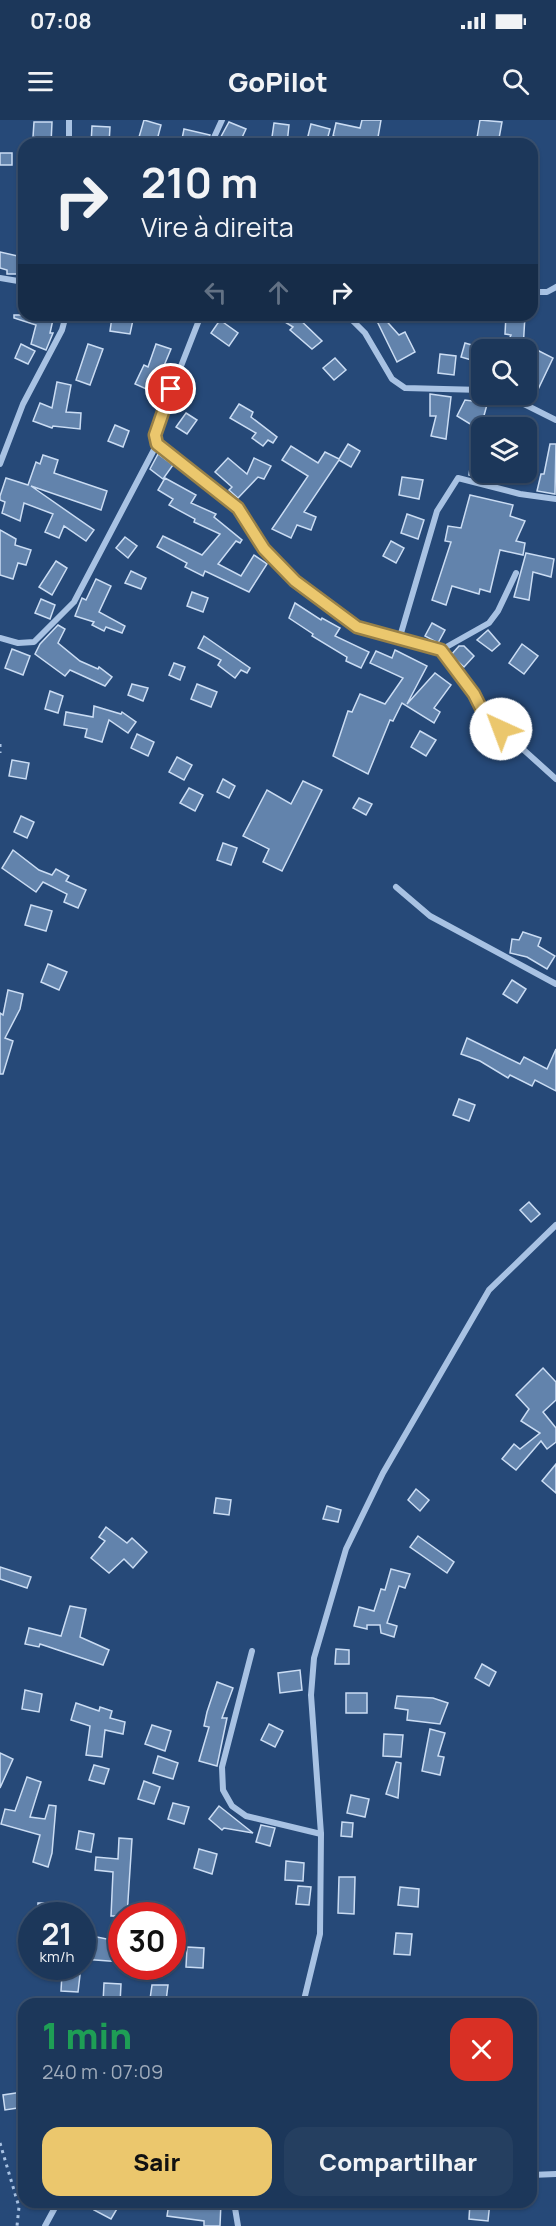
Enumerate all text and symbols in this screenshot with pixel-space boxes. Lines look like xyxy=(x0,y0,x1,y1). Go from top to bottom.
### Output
text: 07:08 xyxy=(30,6,92,36)
text: GoPilot xyxy=(228,63,328,100)
icon: menu xyxy=(24,65,57,98)
icon: search xyxy=(499,65,532,98)
text: 210 m xyxy=(141,153,258,211)
icon: right xyxy=(42,162,120,240)
text: Vire à direita xyxy=(141,208,294,245)
icon: left xyxy=(199,276,232,309)
icon: ahead xyxy=(262,276,295,309)
icon: right xyxy=(325,276,358,309)
map controls xyxy=(471,339,537,483)
button: search xyxy=(471,339,537,405)
pin xyxy=(145,363,196,414)
icon: arrive xyxy=(154,372,187,405)
button: layers xyxy=(471,417,537,483)
position arrow xyxy=(469,697,533,761)
speed limit sign: 30 xyxy=(108,1902,186,1980)
text: 21 xyxy=(41,1913,73,1954)
text: km/h xyxy=(40,1946,74,1967)
text: 1 min xyxy=(42,2011,132,2060)
button: close xyxy=(450,2018,513,2081)
text: 240 m · 07:09 xyxy=(42,2058,163,2085)
button: Sair xyxy=(42,2127,272,2196)
button: Compartilhar xyxy=(284,2127,513,2196)

